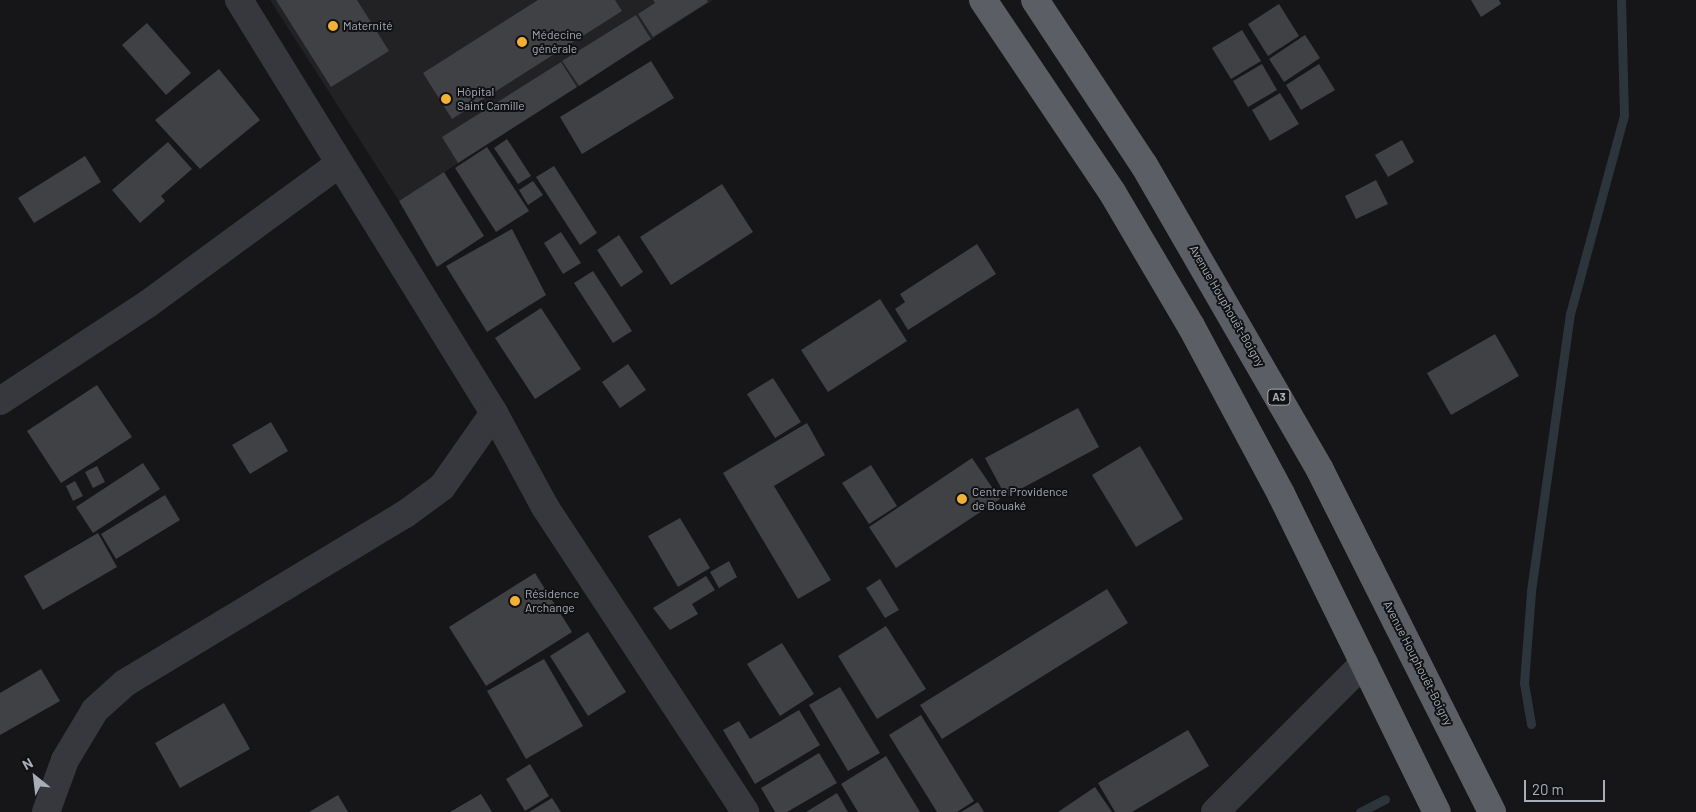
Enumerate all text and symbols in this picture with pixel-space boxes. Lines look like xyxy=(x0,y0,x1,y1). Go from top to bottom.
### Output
place label: Maternité xyxy=(343,19,393,33)
marker: Maternité xyxy=(327,20,339,32)
place label: Médecine générale xyxy=(532,28,582,56)
marker: Médecine générale xyxy=(516,36,528,48)
place label: Hôpital Saint Camille xyxy=(457,85,525,113)
marker: Hôpital Saint Camille xyxy=(439,92,453,106)
street label: Avenue Houphouët-Boigny xyxy=(1186,243,1268,369)
road number: A3 xyxy=(1266,388,1292,406)
place label: Centre Providence de Bouaké xyxy=(972,485,1068,513)
marker: Centre Providence de Bouaké xyxy=(956,493,968,505)
place label: Résidence Archange xyxy=(525,587,579,615)
marker: Résidence Archange xyxy=(509,595,521,607)
street label: Avenue Houphouët-Boigny xyxy=(1380,598,1456,728)
north arrow xyxy=(10,752,60,802)
text: N xyxy=(19,754,36,773)
scale bar xyxy=(1526,770,1607,802)
text: 20 m xyxy=(1532,780,1564,798)

